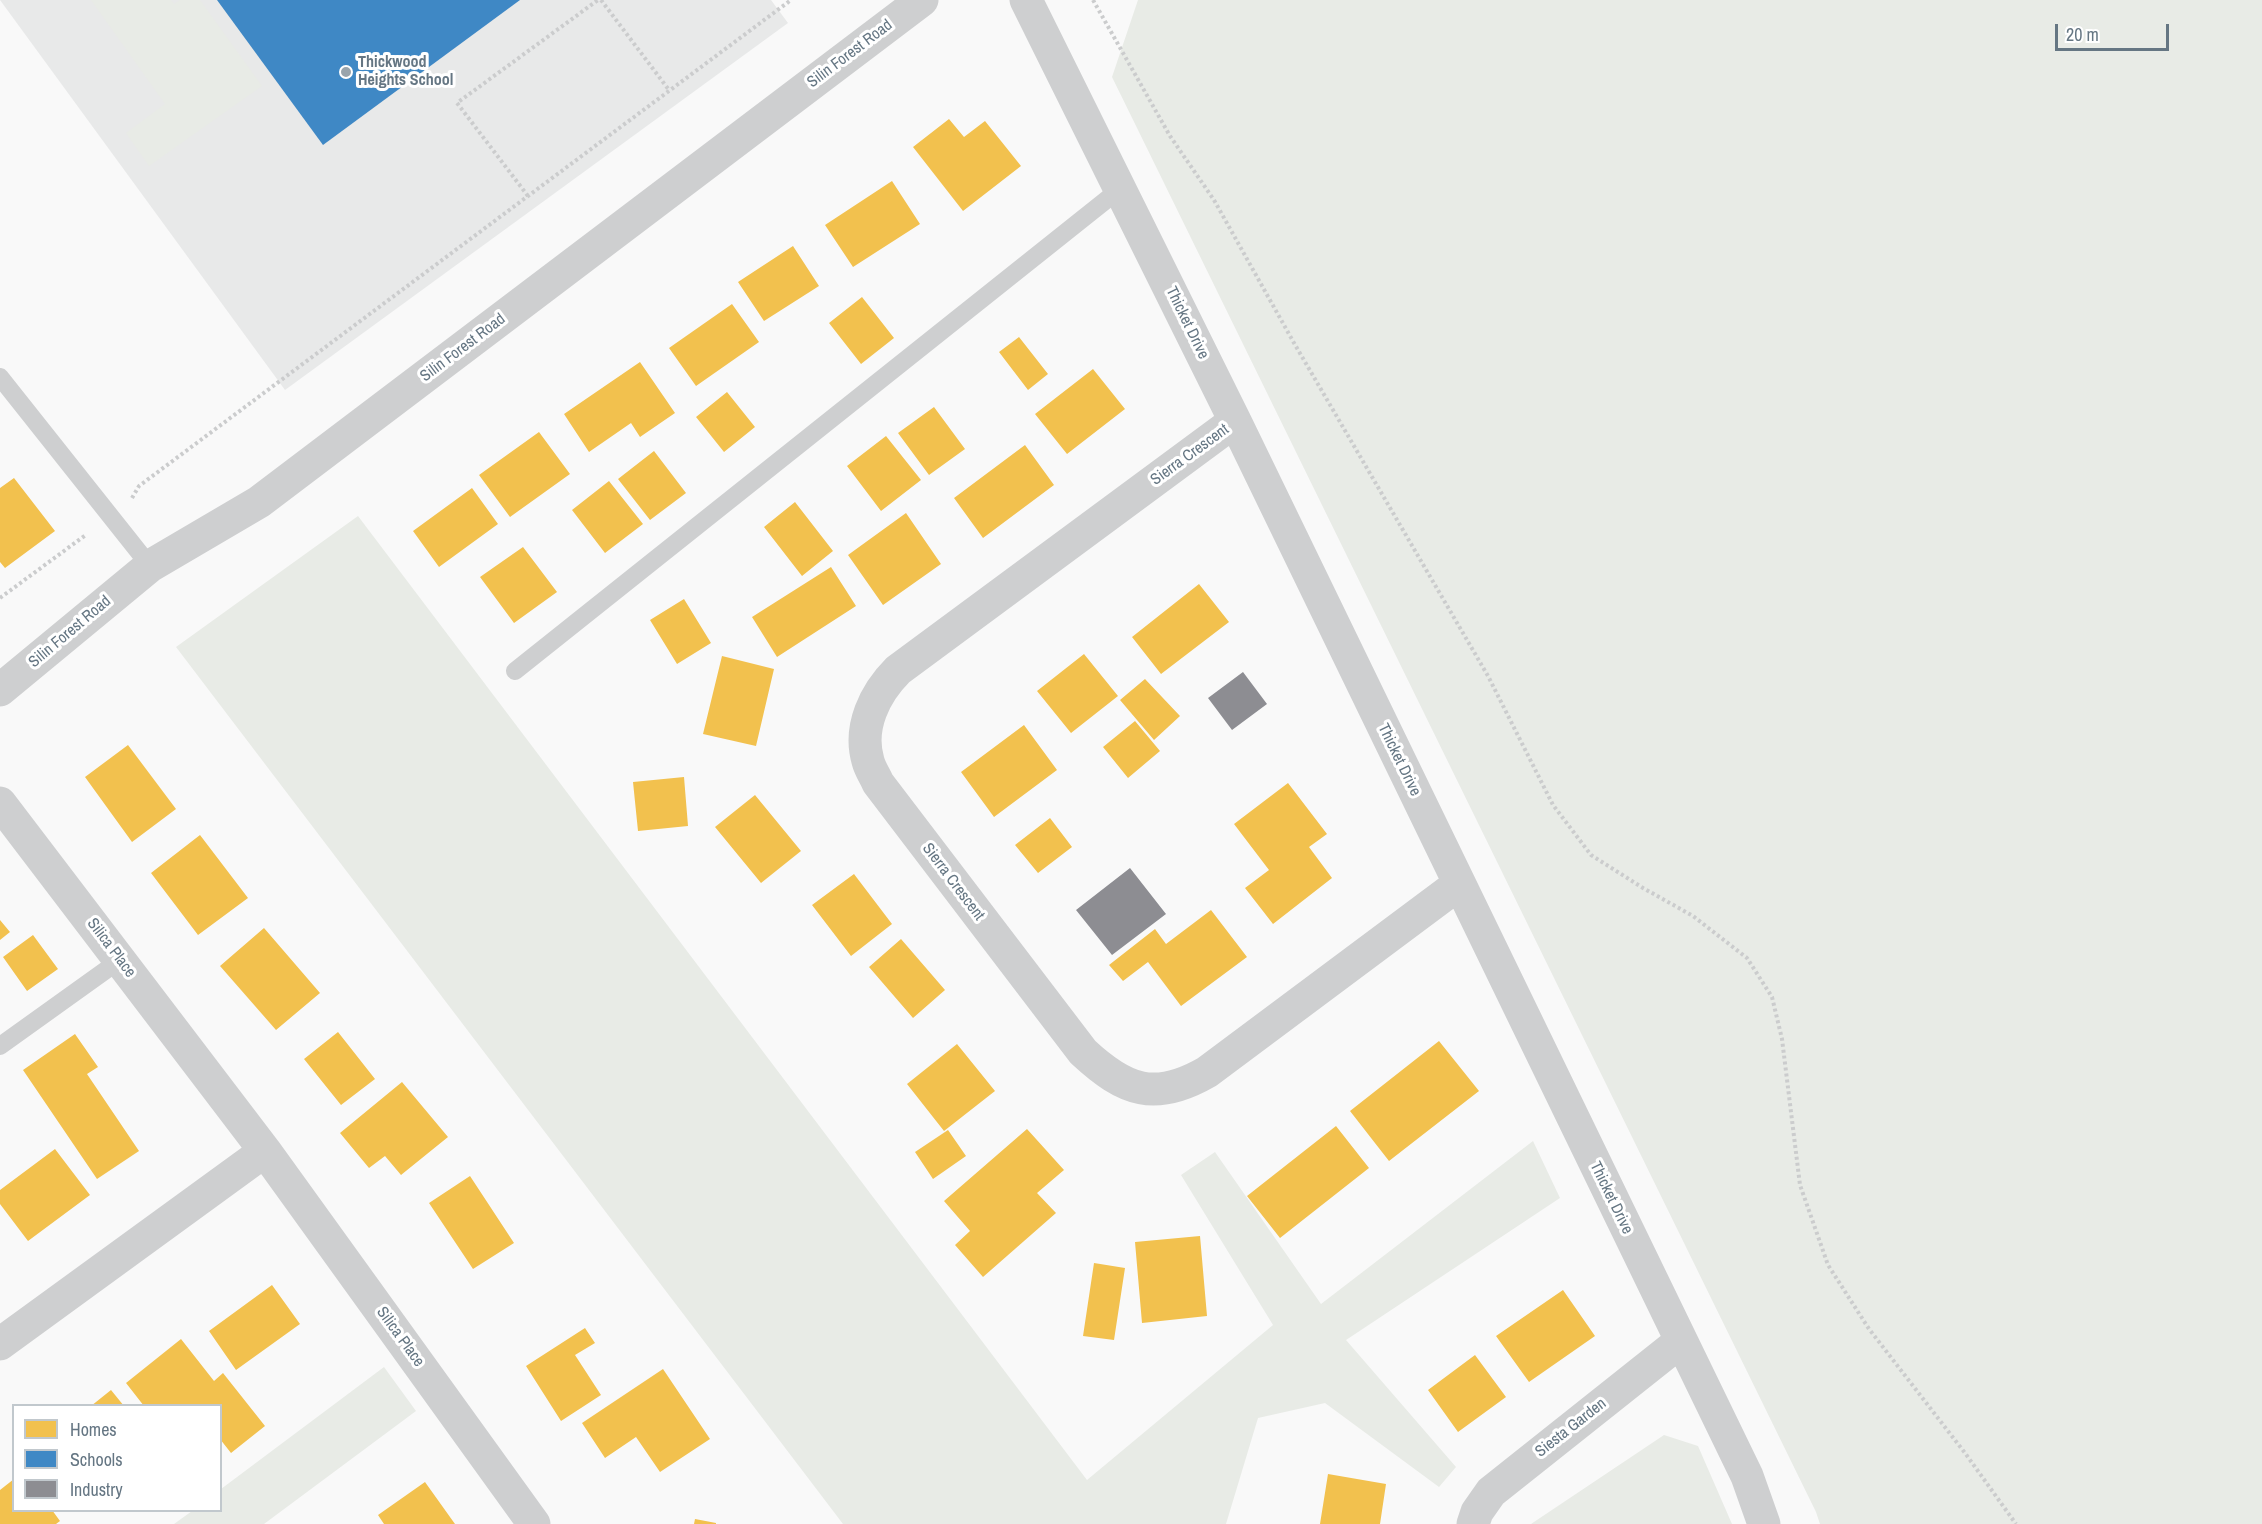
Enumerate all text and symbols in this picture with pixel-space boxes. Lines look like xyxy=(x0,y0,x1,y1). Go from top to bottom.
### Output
scale bar xyxy=(2058,12,2172,50)
street label: Silin Forest Road xyxy=(804,16,896,92)
text: 20 m xyxy=(2066,22,2099,47)
place label: Thickwood Heights School xyxy=(358,53,454,91)
marker: Thickwood Heights School xyxy=(339,65,353,79)
street label: Thicket Drive xyxy=(1161,284,1213,362)
street label: Silin Forest Road xyxy=(417,310,509,386)
street label: Sierra Crescent xyxy=(1147,420,1233,490)
street label: Silin Forest Road xyxy=(25,592,115,672)
street label: Thicket Drive xyxy=(1373,721,1425,799)
street label: Sierra Crescent xyxy=(918,840,988,924)
street label: Silica Place xyxy=(82,915,140,981)
street label: Thicket Drive xyxy=(1585,1159,1637,1237)
street label: Silica Place xyxy=(372,1303,428,1371)
street label: Siesta Garden xyxy=(1532,1394,1610,1462)
legend xyxy=(12,1404,222,1512)
text: Homes xyxy=(70,1417,117,1442)
text: Schools xyxy=(70,1447,123,1472)
text: Industry xyxy=(70,1477,123,1502)

